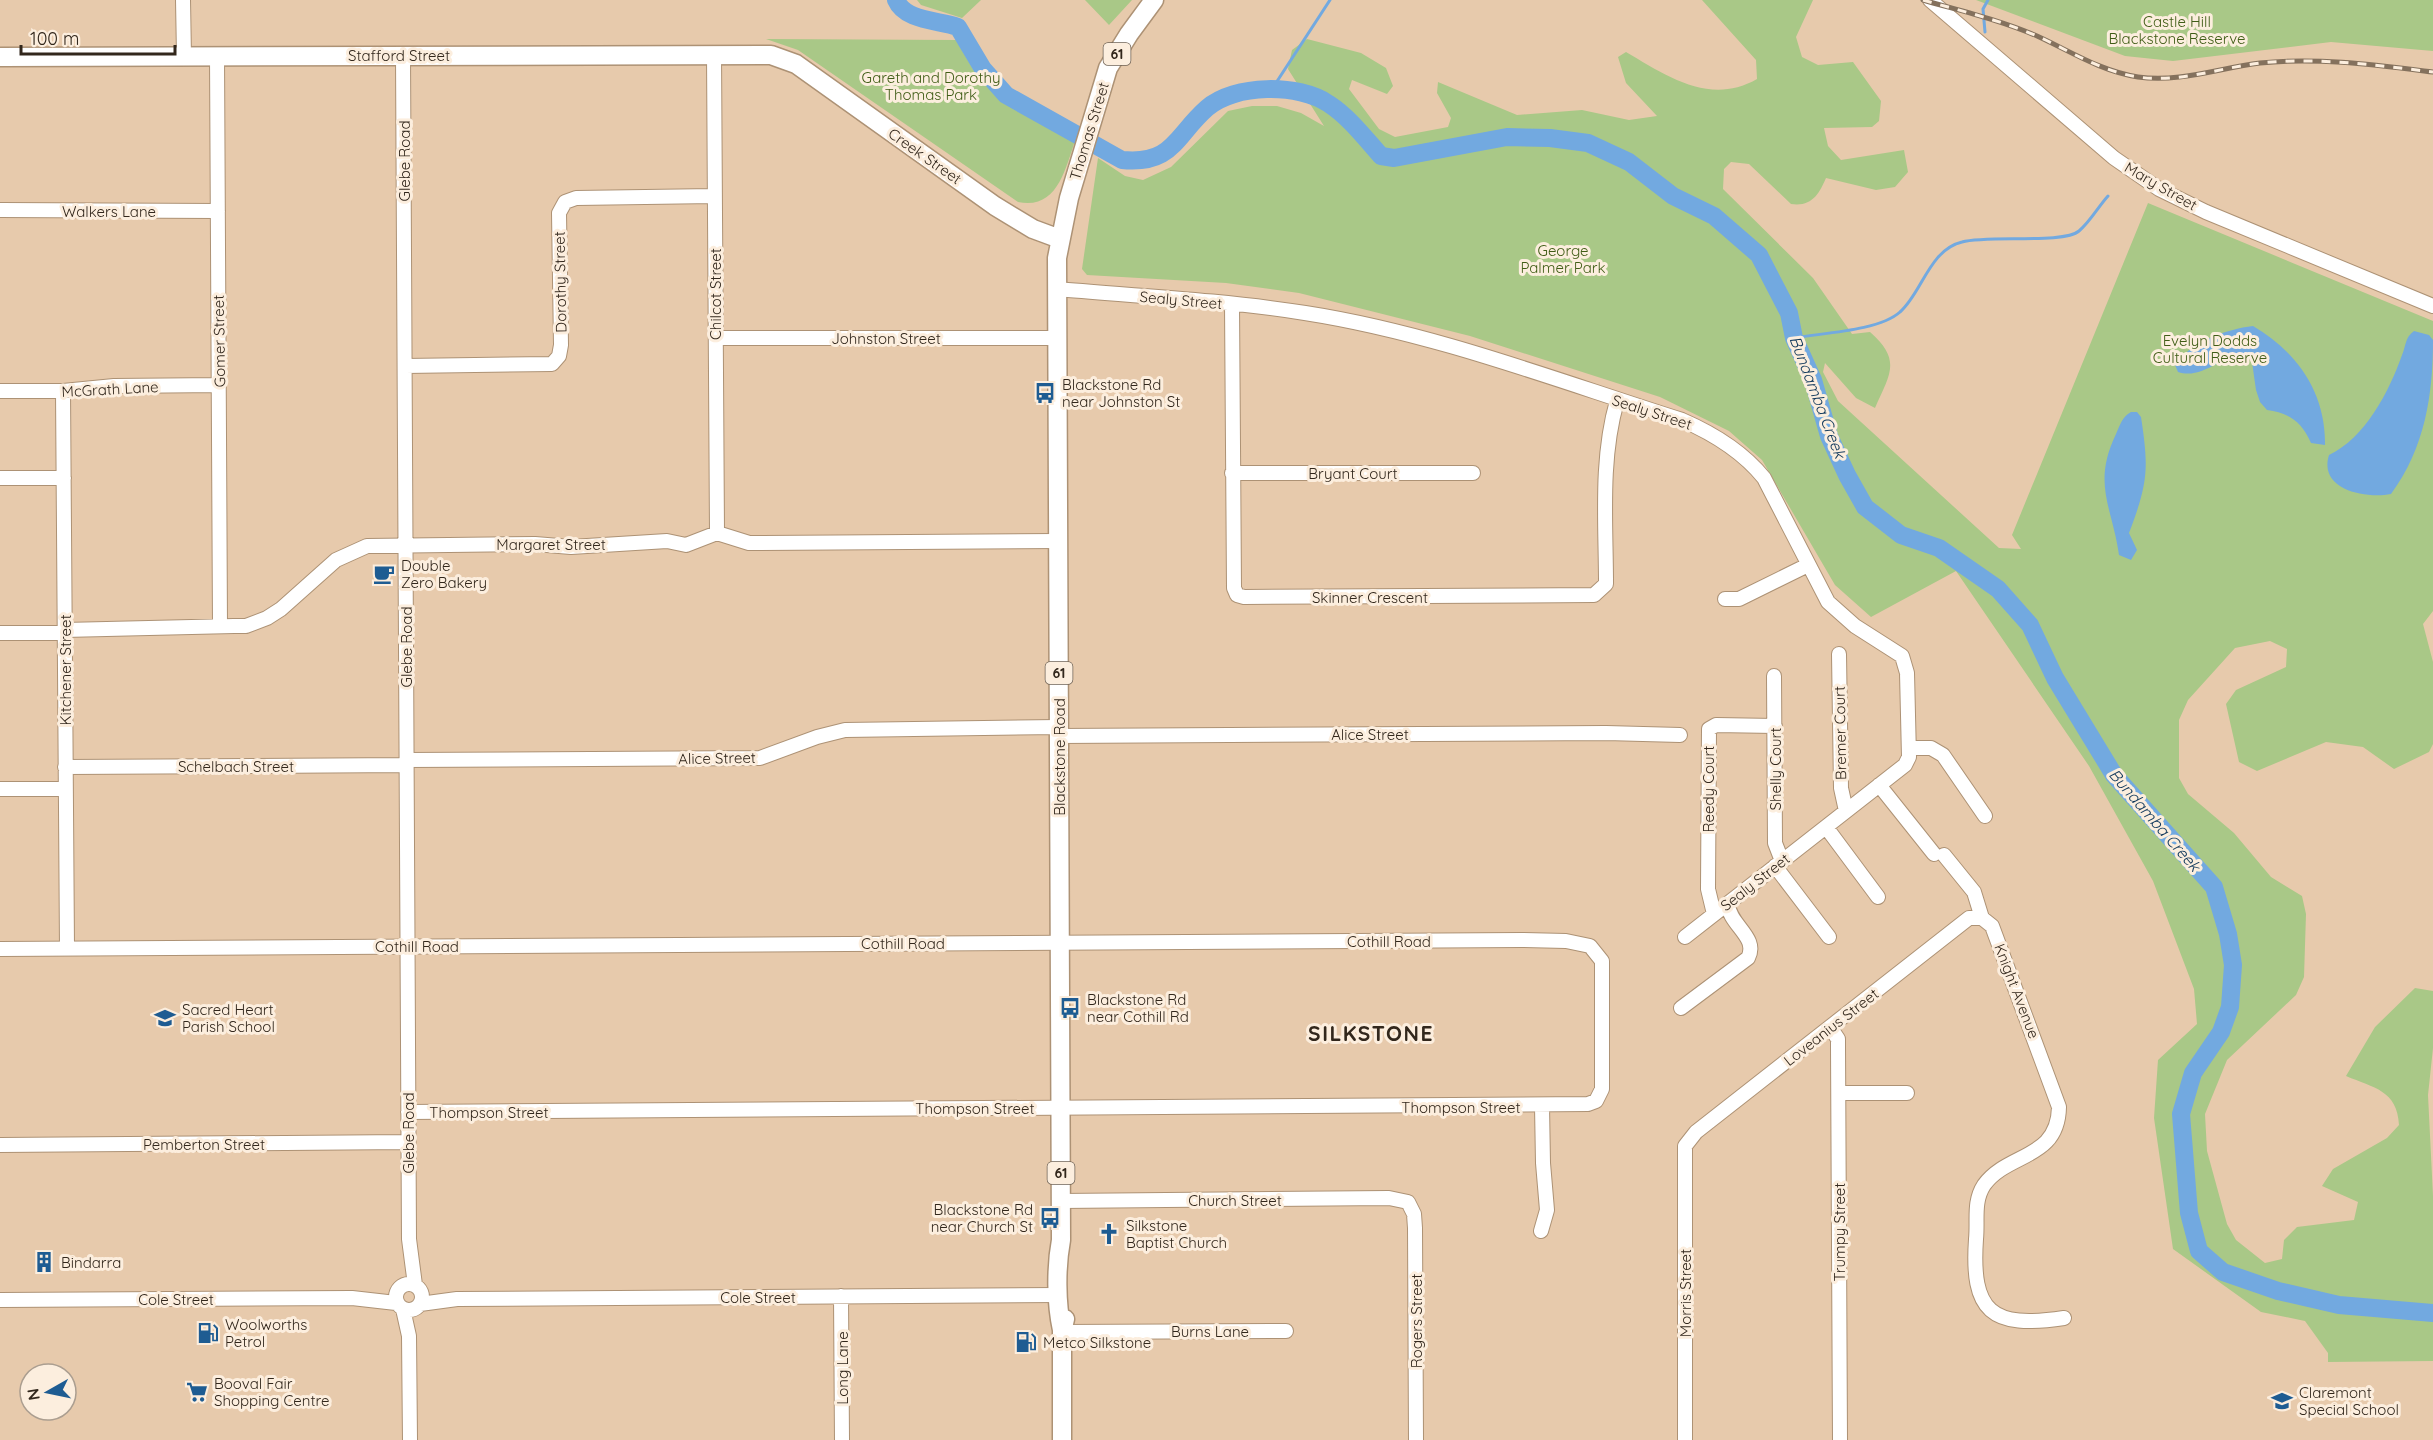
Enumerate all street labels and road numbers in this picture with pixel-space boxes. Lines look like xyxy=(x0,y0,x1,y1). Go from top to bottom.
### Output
road number: 61 xyxy=(1104,43,1130,65)
street label: Stafford Street xyxy=(348,46,450,65)
street label: Thomas Street xyxy=(1065,80,1113,182)
street label: Glebe Road xyxy=(395,120,414,202)
street label: Creek Street xyxy=(885,124,965,188)
street label: Mary Street xyxy=(2121,158,2201,214)
street label: Walkers Lane xyxy=(62,202,156,221)
street label: Dorothy Street xyxy=(550,231,570,333)
street label: Chilcot Street xyxy=(706,248,725,340)
street label: Sealy Street xyxy=(1139,287,1223,313)
street label: Gomer Street xyxy=(209,295,229,387)
street label: Johnston Street xyxy=(831,329,941,348)
street label: McGrath Lane xyxy=(61,377,159,401)
street label: Sealy Street xyxy=(1610,390,1694,434)
street label: Bryant Court xyxy=(1308,464,1398,483)
street label: Margaret Street xyxy=(496,535,606,554)
street label: Skinner Crescent xyxy=(1312,588,1428,607)
street label: Glebe Road xyxy=(397,606,416,688)
street label: Kitchener Street xyxy=(56,614,75,726)
road number: 61 xyxy=(1046,662,1072,684)
street label: Bremer Court xyxy=(1830,686,1850,780)
street label: Blackstone Road xyxy=(1050,698,1069,816)
street label: Alice Street xyxy=(1331,725,1409,744)
street label: Shelly Court xyxy=(1766,728,1785,810)
street label: Reedy Court xyxy=(1699,746,1718,832)
street label: Alice Street xyxy=(678,748,756,768)
street label: Schelbach Street xyxy=(178,757,294,776)
street label: Sealy Street xyxy=(1716,849,1794,915)
street label: Cothill Road xyxy=(1347,932,1431,951)
street label: Cothill Road xyxy=(861,934,945,953)
street label: Cothill Road xyxy=(375,937,459,956)
street label: Knight Avenue xyxy=(1990,941,2044,1041)
street label: Loveanius Street xyxy=(1780,984,1882,1070)
street label: Glebe Road xyxy=(399,1092,418,1174)
street label: Thompson Street xyxy=(1401,1098,1521,1117)
street label: Thompson Street xyxy=(915,1099,1035,1118)
street label: Thompson Street xyxy=(429,1103,549,1122)
street label: Pemberton Street xyxy=(143,1135,265,1154)
road number: 61 xyxy=(1048,1162,1074,1184)
street label: Trumpy Street xyxy=(1830,1183,1849,1281)
street label: Church Street xyxy=(1188,1191,1282,1210)
street label: Morris Street xyxy=(1676,1249,1695,1337)
street label: Rogers Street xyxy=(1407,1274,1426,1368)
street label: Cole Street xyxy=(720,1288,796,1307)
street label: Cole Street xyxy=(138,1290,214,1309)
street label: Burns Lane xyxy=(1171,1322,1249,1341)
street label: Long Lane xyxy=(833,1331,852,1405)

